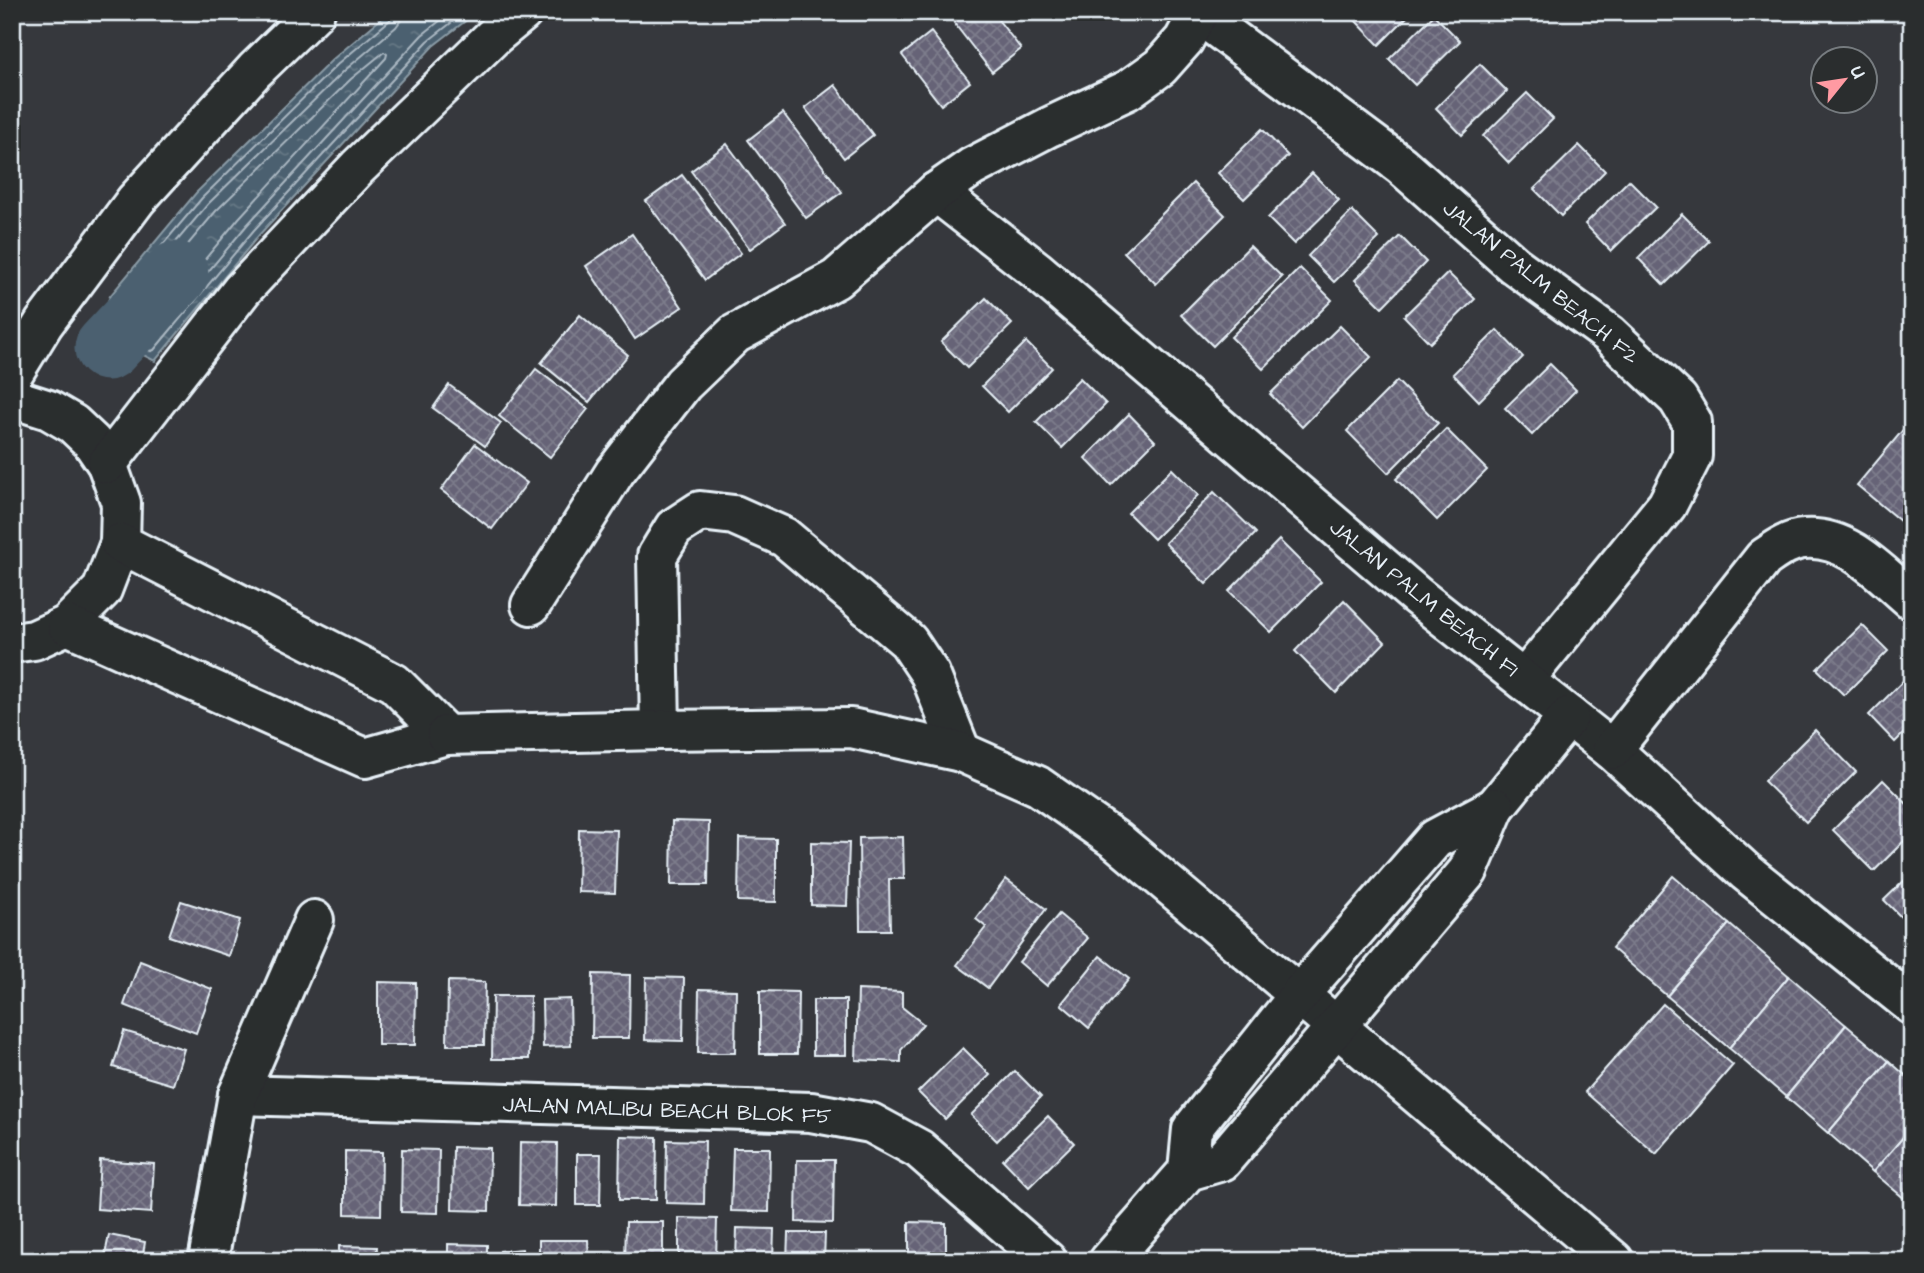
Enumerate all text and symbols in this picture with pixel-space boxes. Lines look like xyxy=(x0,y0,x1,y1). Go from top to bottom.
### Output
north arrow xyxy=(1808,46,1878,116)
text: U xyxy=(1843,61,1872,84)
street label: JALAN PALM BEACH F2 xyxy=(1436,194,1645,371)
street label: JALAN PALM BEACH F1 xyxy=(1323,513,1524,684)
street label: JALAN MALIBU BEACH BLOK F5 xyxy=(502,1090,832,1131)

